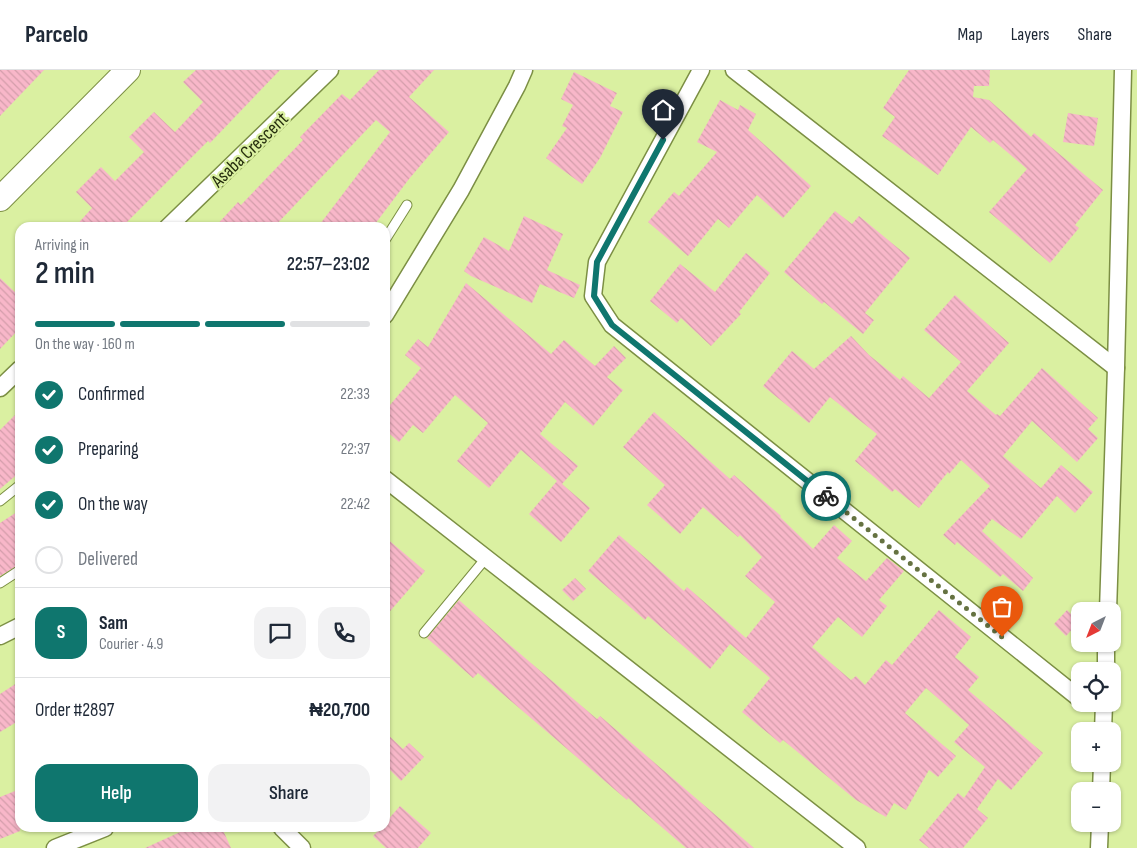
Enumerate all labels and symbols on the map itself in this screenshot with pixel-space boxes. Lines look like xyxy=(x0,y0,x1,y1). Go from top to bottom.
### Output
pin xyxy=(642,89,684,140)
street label: Asaba Crescent xyxy=(206,107,294,193)
courier xyxy=(801,471,851,521)
pin xyxy=(981,586,1023,637)
north arrow xyxy=(1071,602,1121,652)

